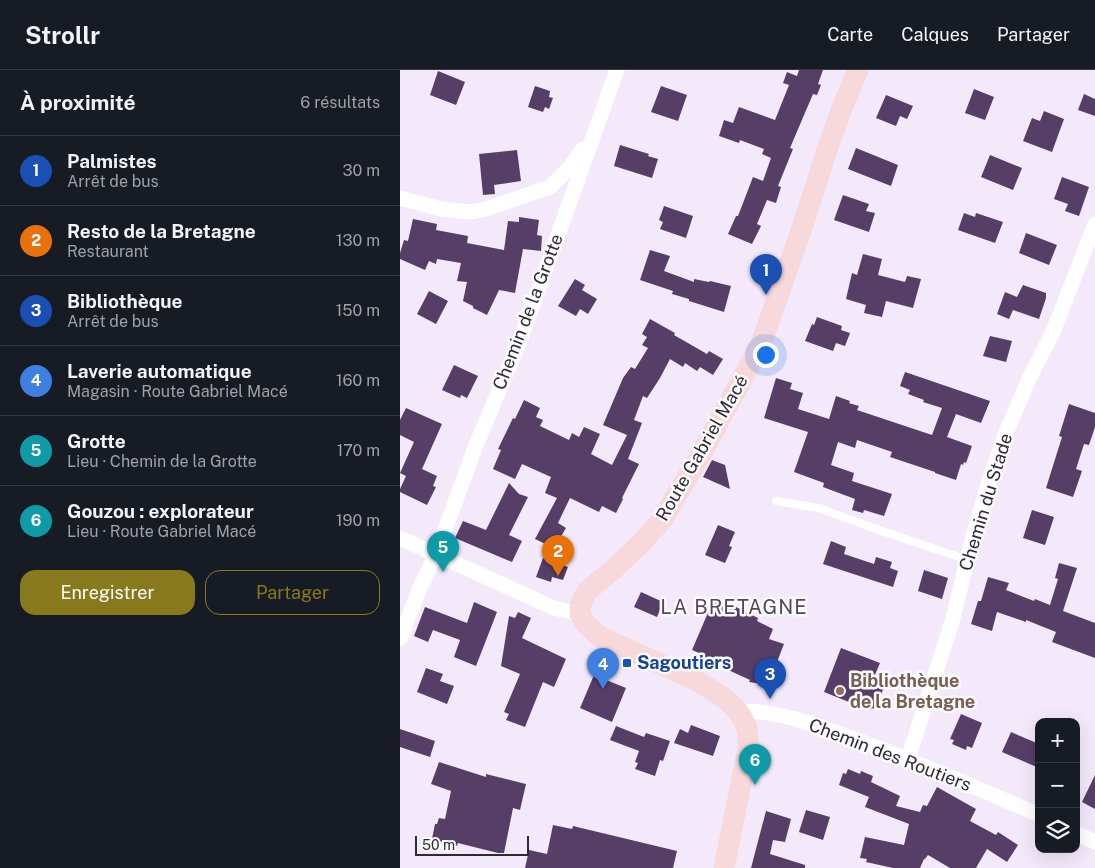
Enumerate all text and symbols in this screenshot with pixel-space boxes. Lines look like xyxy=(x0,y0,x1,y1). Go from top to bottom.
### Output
text: Strollr xyxy=(25,21,100,49)
text: Carte xyxy=(827,24,873,45)
text: Calques xyxy=(901,24,969,45)
text: Partager xyxy=(997,24,1070,45)
text: À proximité xyxy=(20,90,136,115)
text: 6 résultats xyxy=(300,93,380,112)
text: Palmistes xyxy=(67,150,157,172)
text: 1 xyxy=(33,161,39,180)
text: 30 m xyxy=(343,161,380,180)
text: Arrêt de bus xyxy=(67,172,159,191)
text: Resto de la Bretagne xyxy=(67,220,256,242)
text: 2 xyxy=(31,231,41,250)
text: 130 m xyxy=(336,231,380,250)
street label: Chemin de la Grotte xyxy=(488,231,567,393)
text: Restaurant xyxy=(67,242,149,261)
pin: 1 xyxy=(750,254,782,295)
text: Bibliothèque xyxy=(67,290,182,312)
text: 3 xyxy=(31,301,41,320)
text: 150 m xyxy=(336,301,380,320)
text: Arrêt de bus xyxy=(67,312,159,331)
your location xyxy=(753,342,779,368)
text: Laverie automatique xyxy=(67,360,252,382)
text: 4 xyxy=(31,371,41,390)
text: 160 m xyxy=(336,371,380,390)
street label: Route Gabriel Macé xyxy=(651,371,752,524)
text: Magasin · Route Gabriel Macé xyxy=(67,382,288,401)
text: Grotte xyxy=(67,430,126,452)
street label: Chemin du Stade xyxy=(955,431,1016,573)
text: 5 xyxy=(31,441,41,460)
text: 170 m xyxy=(337,441,380,460)
text: Lieu · Chemin de la Grotte xyxy=(67,452,257,471)
text: Gouzou : explorateur xyxy=(67,500,254,522)
text: 6 xyxy=(31,511,41,530)
text: 190 m xyxy=(336,511,380,530)
text: Lieu · Route Gabriel Macé xyxy=(67,522,256,541)
pin: 5 xyxy=(427,531,459,572)
pin: 2 xyxy=(542,535,574,576)
button: Enregistrer xyxy=(20,570,195,615)
button: Partager xyxy=(205,570,380,615)
district label: LA BRETAGNE xyxy=(660,595,808,619)
pin: 4 xyxy=(587,648,619,689)
place label: Sagoutiers xyxy=(637,652,731,673)
marker: Sagoutiers xyxy=(621,657,633,669)
pin: 3 xyxy=(754,658,786,699)
place label: Bibliothèque de la Bretagne xyxy=(850,670,975,712)
marker: Bibliothèque de la Bretagne xyxy=(834,685,846,697)
street label: Chemin des Routiers xyxy=(806,714,974,795)
map controls xyxy=(1035,718,1080,853)
button: + xyxy=(1035,718,1080,763)
pin: 6 xyxy=(739,744,771,785)
button: − xyxy=(1035,763,1080,808)
button: layers xyxy=(1035,808,1080,853)
scale bar xyxy=(415,833,529,856)
text: 50 m xyxy=(422,837,455,853)

